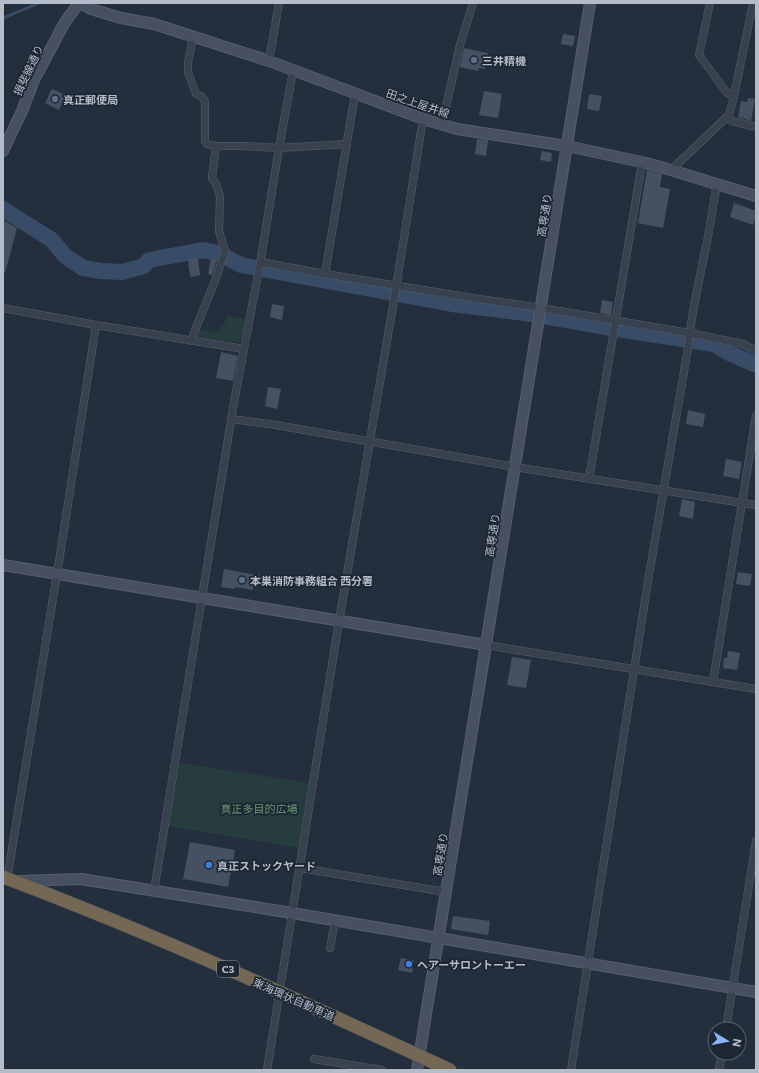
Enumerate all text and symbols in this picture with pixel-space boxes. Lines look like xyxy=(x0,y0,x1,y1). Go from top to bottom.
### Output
street label: 揖斐線通り xyxy=(10,42,46,98)
place label: 三井精機 xyxy=(482,54,526,67)
marker: 三井精機 xyxy=(469,55,479,65)
street label: 田之上屋井線 xyxy=(385,86,451,120)
place label: 真正郵便局 xyxy=(63,93,118,106)
marker: 真正郵便局 xyxy=(50,94,60,104)
street label: 高専通り xyxy=(534,192,554,238)
street label: 高専通り xyxy=(482,512,502,558)
place label: 本巣消防事務組合 西分署 xyxy=(250,574,373,587)
marker: 本巣消防事務組合 西分署 xyxy=(237,575,247,585)
park label: 真正多目的広場 xyxy=(221,802,298,815)
street label: 高専通り xyxy=(430,831,450,877)
place label: 真正ストックヤード xyxy=(217,859,316,872)
marker: 真正ストックヤード xyxy=(204,860,214,870)
place label: ヘアーサロントーエー xyxy=(417,958,526,971)
marker: ヘアーサロントーエー xyxy=(404,959,414,969)
road number: C3 xyxy=(217,961,239,977)
street label: 東海環状自動車道 xyxy=(251,975,337,1023)
north arrow xyxy=(707,1021,747,1061)
text: N xyxy=(730,1038,744,1048)

